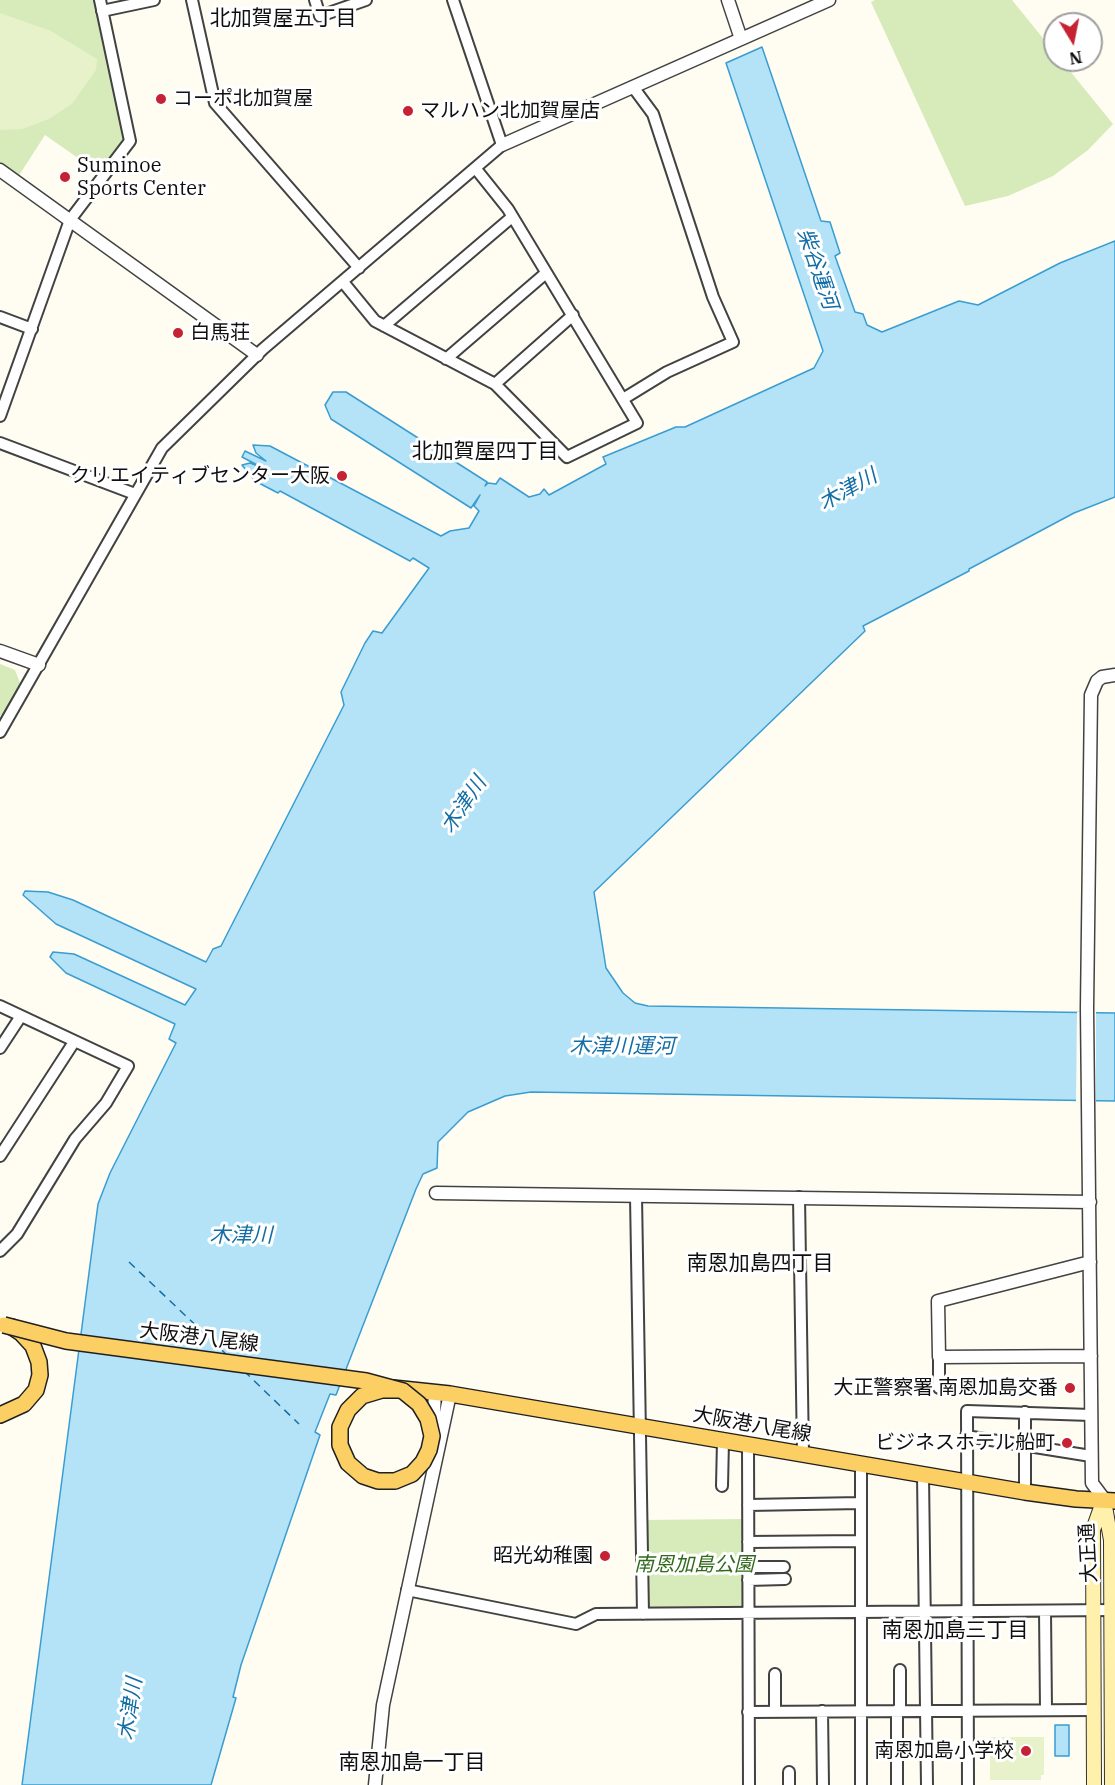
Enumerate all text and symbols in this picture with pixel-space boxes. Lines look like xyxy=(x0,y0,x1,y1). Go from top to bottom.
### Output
district label: 北加賀屋五丁目 xyxy=(210,6,356,32)
north arrow xyxy=(1043,12,1103,72)
text: N xyxy=(1068,47,1084,69)
place label: コーポ北加賀屋 xyxy=(173,87,313,111)
marker: コーポ北加賀屋 xyxy=(154,92,168,106)
place label: マルハン北加賀屋店 xyxy=(420,99,600,123)
marker: マルハン北加賀屋店 xyxy=(401,104,415,118)
place label: Suminoe Sports Center xyxy=(77,154,206,201)
marker: Suminoe Sports Center xyxy=(58,170,72,184)
water label: 柴谷運河 xyxy=(791,225,843,313)
place label: 白馬荘 xyxy=(190,321,250,345)
marker: 白馬荘 xyxy=(171,326,185,340)
district label: 北加賀屋四丁目 xyxy=(412,439,558,465)
place label: クリエイティブセンター大阪 xyxy=(70,464,330,488)
water label: 木津川 xyxy=(814,464,882,516)
marker: クリエイティブセンター大阪 xyxy=(335,469,349,483)
water label: 木津川 xyxy=(436,772,492,838)
water label: 木津川運河 xyxy=(570,1034,674,1060)
water label: 木津川 xyxy=(210,1223,272,1249)
district label: 南恩加島四丁目 xyxy=(687,1251,833,1277)
street label: 大阪港八尾線 xyxy=(138,1319,260,1357)
place label: 大正警察署 南恩加島交番 xyxy=(833,1376,1058,1400)
marker: 大正警察署 南恩加島交番 xyxy=(1063,1381,1077,1395)
street label: 大阪港八尾線 xyxy=(691,1403,813,1447)
place label: ビジネスホテル船町 xyxy=(875,1431,1055,1455)
marker: ビジネスホテル船町 xyxy=(1060,1436,1074,1450)
street label: 大正通 xyxy=(1075,1522,1103,1584)
place label: 昭光幼稚園 xyxy=(493,1544,593,1568)
marker: 昭光幼稚園 xyxy=(598,1549,612,1563)
park label: 南恩加島公園 xyxy=(634,1553,754,1577)
district label: 南恩加島三丁目 xyxy=(882,1618,1028,1644)
water label: 木津川 xyxy=(114,1676,148,1742)
place label: 南恩加島小学校 xyxy=(874,1739,1014,1763)
marker: 南恩加島小学校 xyxy=(1019,1744,1033,1758)
district label: 南恩加島一丁目 xyxy=(339,1750,485,1776)

